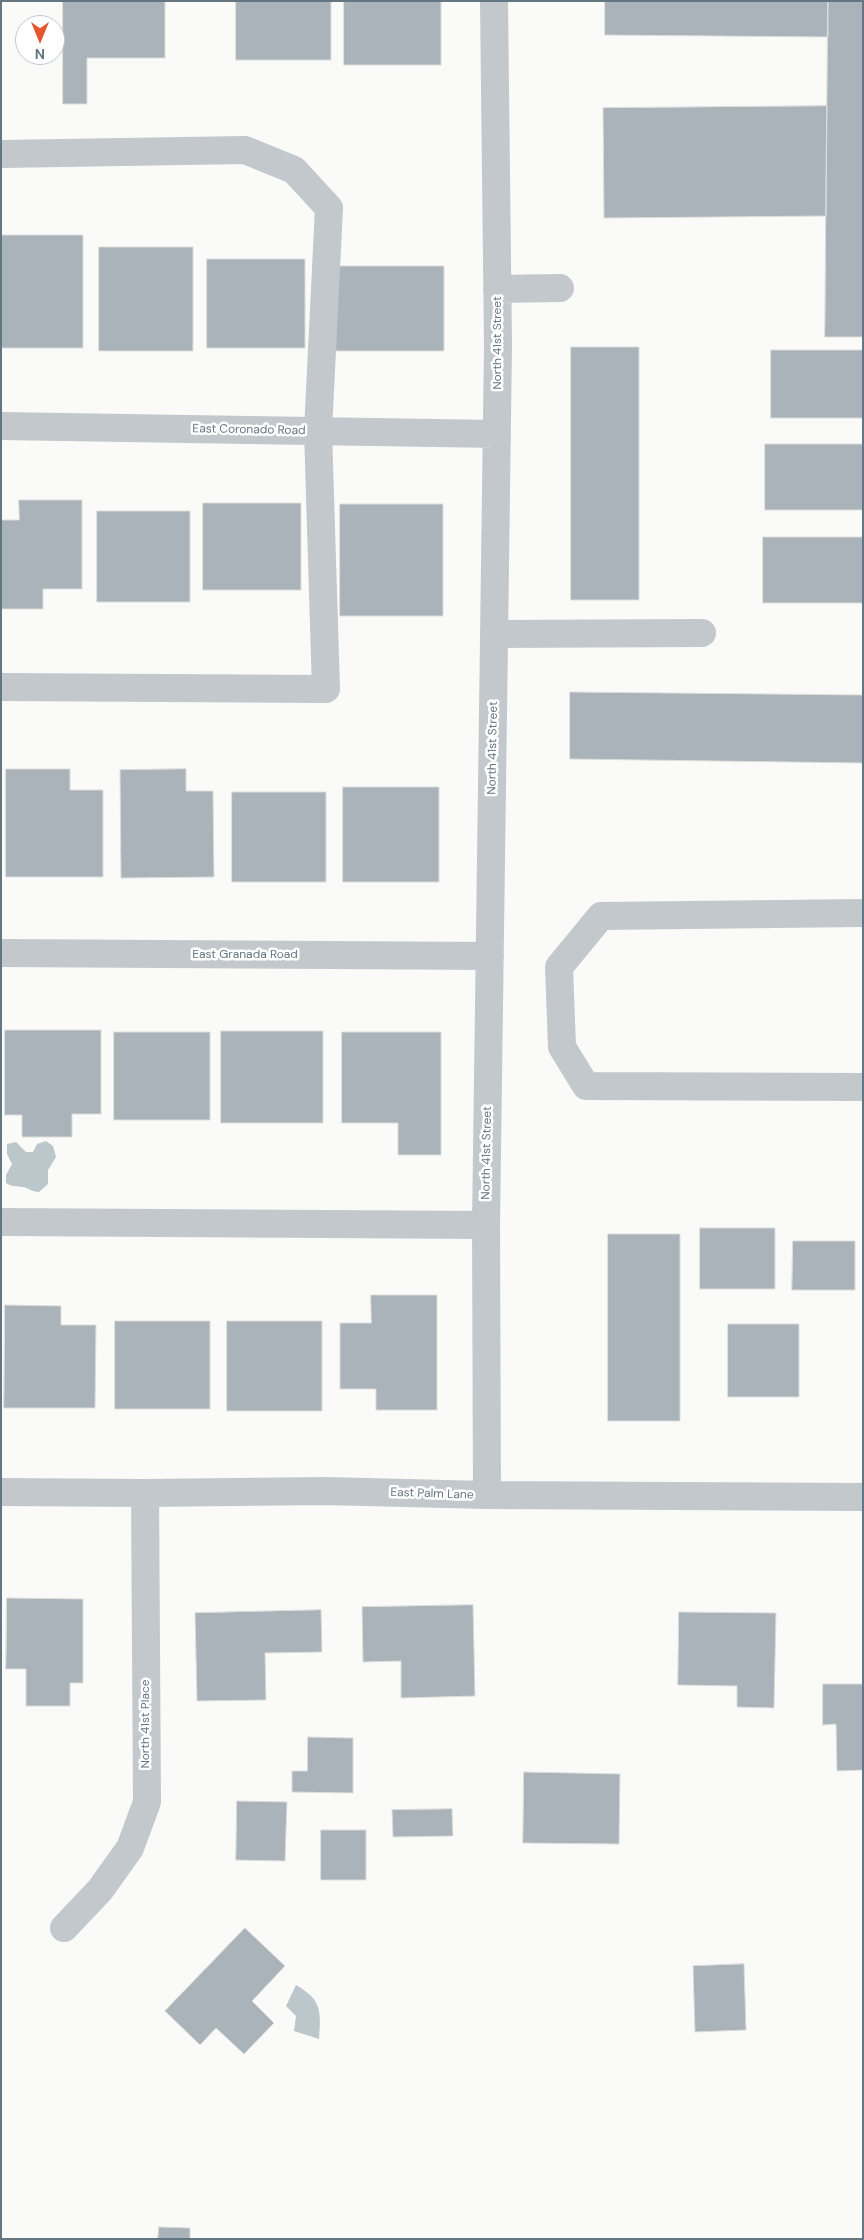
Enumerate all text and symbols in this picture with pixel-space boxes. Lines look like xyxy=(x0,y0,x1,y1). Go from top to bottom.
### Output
north arrow xyxy=(15,15,65,65)
text: N xyxy=(35,45,45,63)
street label: North 41st Street xyxy=(491,296,505,390)
street label: East Coronado Road xyxy=(192,422,306,438)
street label: North 41st Street xyxy=(485,701,501,795)
street label: East Granada Road xyxy=(192,948,298,962)
street label: North 41st Street xyxy=(479,1106,495,1200)
street label: East Palm Lane xyxy=(390,1485,474,1503)
street label: North 41st Place xyxy=(139,1679,153,1769)

